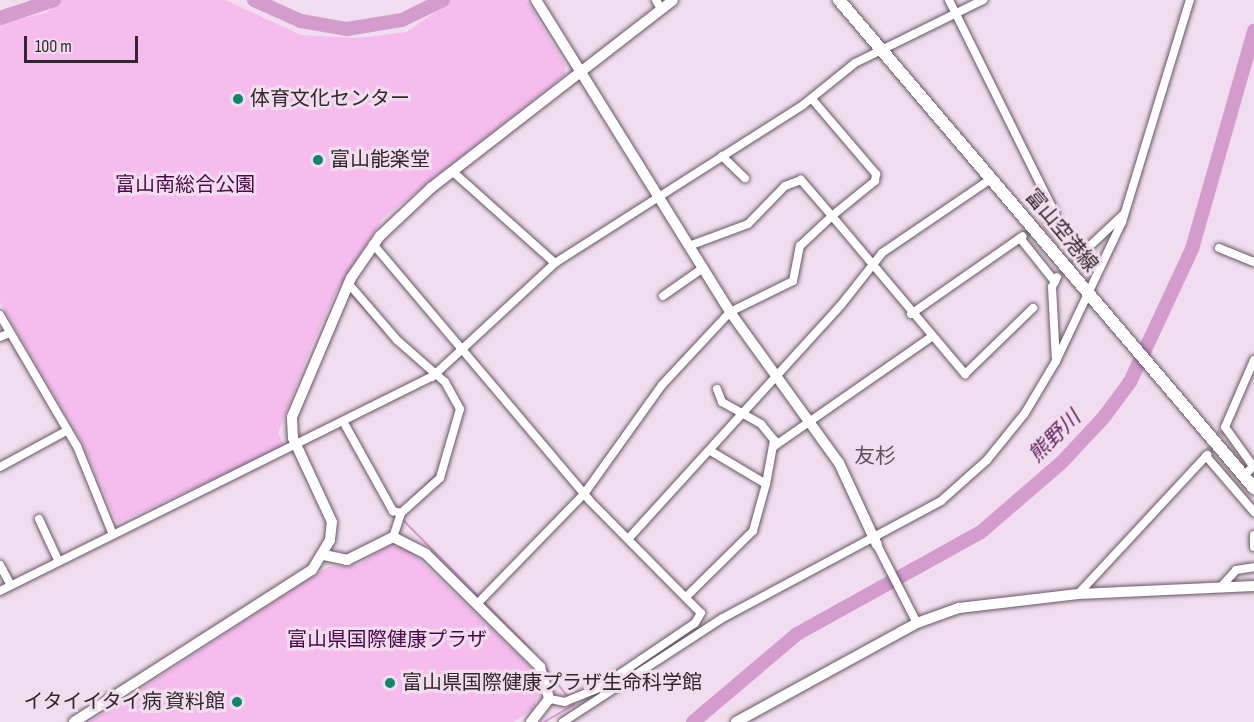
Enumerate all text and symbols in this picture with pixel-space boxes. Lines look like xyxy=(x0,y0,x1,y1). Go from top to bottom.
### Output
scale bar xyxy=(27,24,141,62)
text: 100 m xyxy=(35,36,72,57)
place label: 体育文化センター xyxy=(250,87,410,111)
marker: 体育文化センター xyxy=(231,92,245,106)
place label: 富山能楽堂 xyxy=(330,148,430,172)
marker: 富山能楽堂 xyxy=(311,153,325,167)
park label: 富山南総合公園 xyxy=(115,173,255,197)
street label: 富山空港線 xyxy=(1020,185,1102,277)
water label: 熊野川 xyxy=(1024,406,1086,468)
district label: 友杉 xyxy=(854,444,896,470)
park label: 富山県国際健康プラザ xyxy=(287,628,487,652)
place label: 富山県国際健康プラザ生命科学館 xyxy=(402,671,702,695)
marker: 富山県国際健康プラザ生命科学館 xyxy=(383,676,397,690)
place label: イタイイタイ病 資料館 xyxy=(22,690,225,714)
marker: イタイイタイ病 資料館 xyxy=(230,695,244,709)

